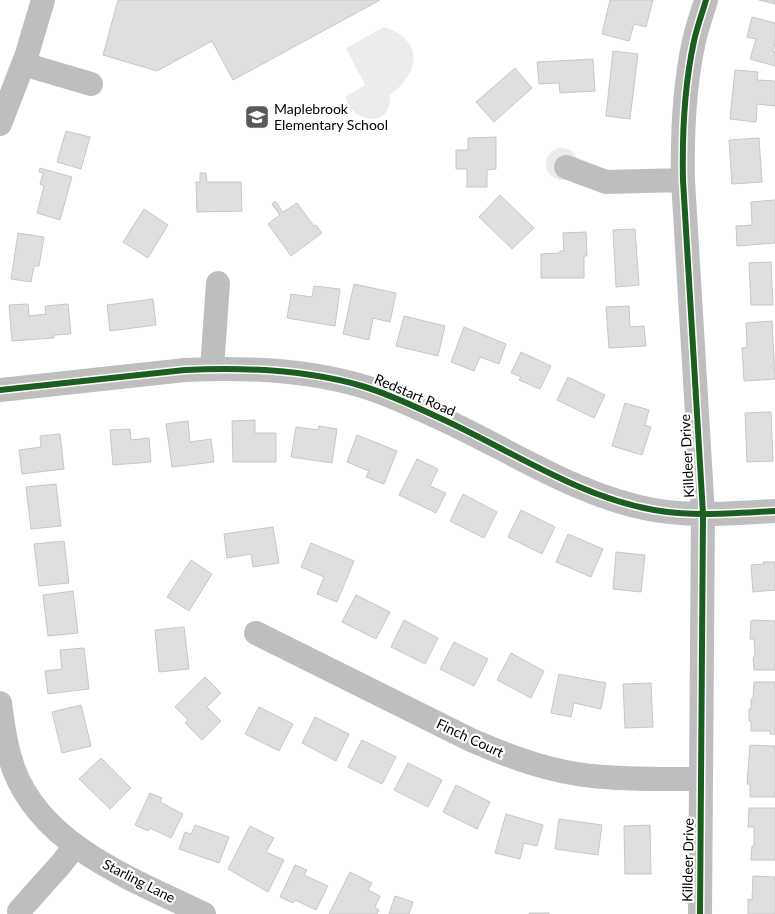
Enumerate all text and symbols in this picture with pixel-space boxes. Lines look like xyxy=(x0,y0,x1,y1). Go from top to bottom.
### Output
place label: Maplebrook Elementary School xyxy=(274,100,388,133)
school or university icon: Maplebrook Elementary School xyxy=(244,104,270,130)
street label: Redstart Road xyxy=(372,370,458,419)
street label: Killdeer Drive xyxy=(676,414,697,498)
street label: Finch Court xyxy=(434,715,507,761)
street label: Killdeer Drive xyxy=(678,818,697,902)
street label: Starling Lane xyxy=(100,855,178,906)

